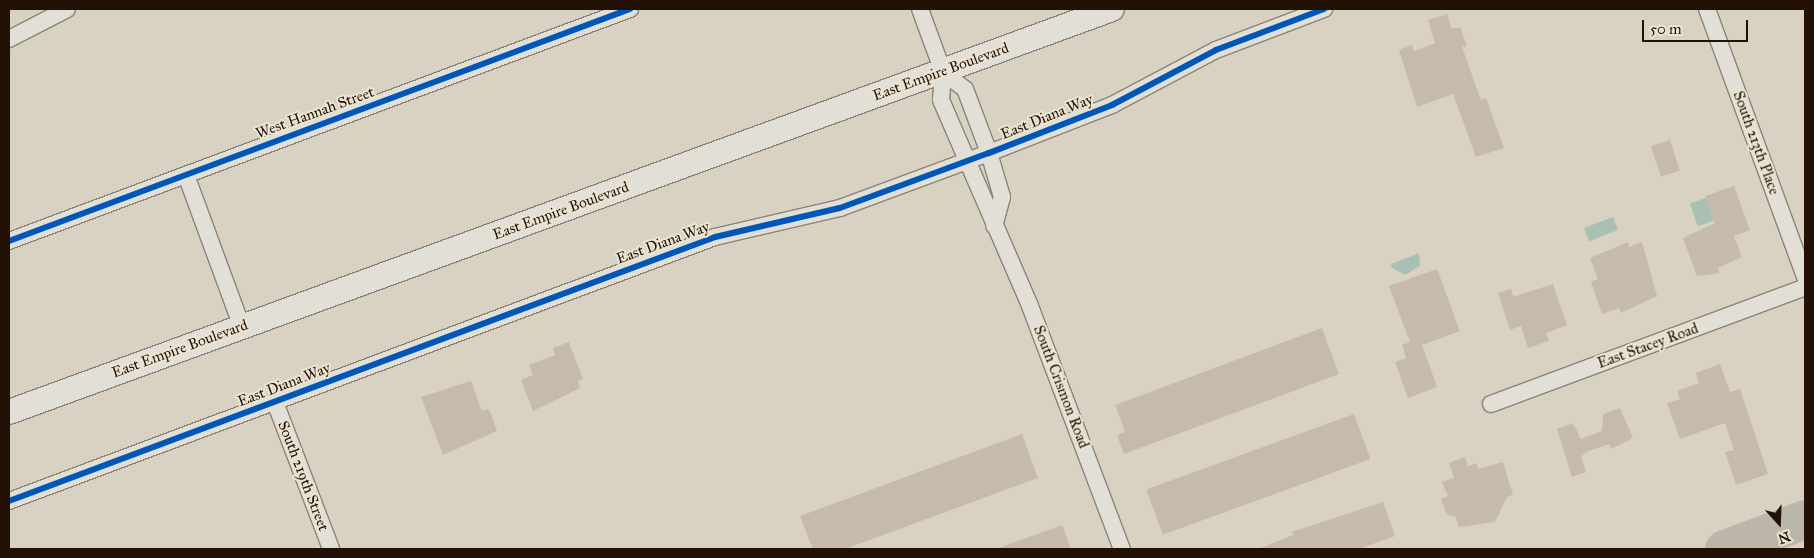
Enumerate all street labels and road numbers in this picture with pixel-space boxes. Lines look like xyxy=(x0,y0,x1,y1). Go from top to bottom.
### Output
street label: East Empire Boulevard xyxy=(871,39,1011,105)
street label: West Hannah Street xyxy=(253,83,377,143)
street label: South 213th Place xyxy=(1729,89,1783,197)
street label: East Diana Way xyxy=(998,90,1096,144)
street label: East Empire Boulevard xyxy=(491,178,631,244)
street label: East Diana Way xyxy=(614,218,712,268)
street label: East Empire Boulevard xyxy=(110,316,250,382)
street label: East Stacey Road xyxy=(1595,319,1701,373)
street label: South Crismon Road xyxy=(1029,323,1093,451)
street label: East Diana Way xyxy=(235,359,333,411)
street label: South 219th Street xyxy=(274,418,332,534)

